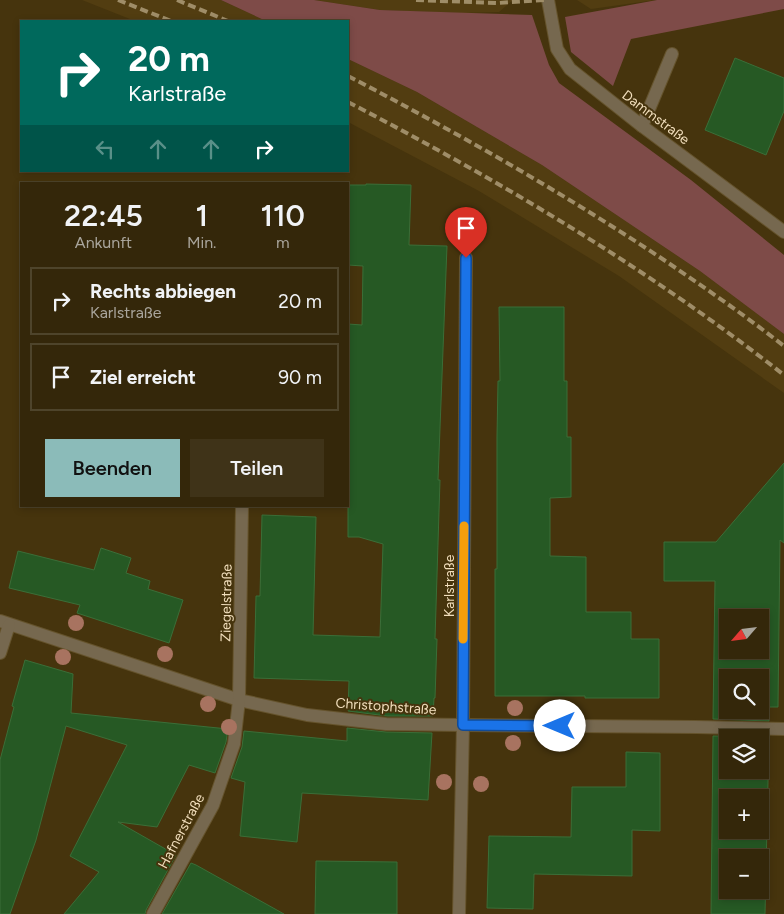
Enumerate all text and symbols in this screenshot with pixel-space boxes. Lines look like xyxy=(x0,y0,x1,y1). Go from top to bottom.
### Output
text: 20 m xyxy=(128,38,210,80)
icon: right xyxy=(45,40,110,105)
text: Karlstraße xyxy=(128,80,226,107)
street label: Dammstraße xyxy=(619,87,693,148)
icon: left xyxy=(91,135,119,163)
icon: ahead xyxy=(144,135,172,163)
icon: ahead xyxy=(197,135,225,163)
icon: right xyxy=(250,135,278,163)
text: 22:45 xyxy=(64,197,143,234)
text: 1 xyxy=(195,197,208,234)
text: 110 xyxy=(260,197,305,234)
pin xyxy=(445,207,487,258)
icon: arrive xyxy=(452,214,480,242)
text: Ankunft xyxy=(75,233,132,252)
text: Min. xyxy=(187,233,216,252)
text: m xyxy=(276,233,290,252)
text: Rechts abbiegen xyxy=(90,280,236,303)
icon: right xyxy=(47,287,75,315)
text: 20 m xyxy=(278,290,322,313)
text: Karlstraße xyxy=(90,303,162,322)
icon: arrive xyxy=(47,363,75,391)
text: Ziel erreicht xyxy=(90,366,196,389)
text: 90 m xyxy=(278,366,322,389)
button: Beenden xyxy=(45,439,180,497)
button: Teilen xyxy=(190,439,324,497)
street label: Karlstraße xyxy=(441,554,458,617)
street label: Ziegelstraße xyxy=(217,563,236,642)
north arrow xyxy=(719,609,769,659)
map controls xyxy=(719,609,769,899)
button: search xyxy=(719,669,769,719)
street label: Christophstraße xyxy=(335,694,437,719)
position arrow xyxy=(533,699,585,751)
button: layers xyxy=(719,729,769,779)
button: + xyxy=(719,789,769,839)
street label: Hafnerstraße xyxy=(155,791,208,872)
button: − xyxy=(719,849,769,899)

